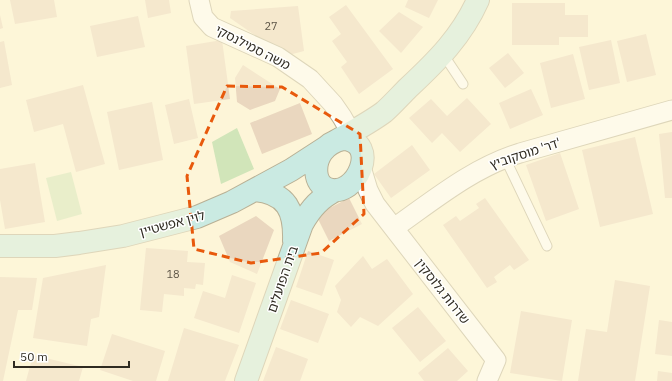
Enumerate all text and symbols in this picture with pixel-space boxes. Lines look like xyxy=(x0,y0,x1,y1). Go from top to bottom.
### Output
house number: 27 xyxy=(264,19,278,33)
street label: משה סמילנסקי xyxy=(212,21,294,74)
street label: דר' מוסקוביץ' xyxy=(488,134,563,173)
street label: לוין אפשטיין xyxy=(137,207,207,240)
street label: בית הפועלים xyxy=(263,243,302,315)
street label: שדרות גלוסקין xyxy=(412,255,474,328)
house number: 18 xyxy=(166,267,180,281)
scale bar xyxy=(14,343,129,369)
text: 50 m xyxy=(20,349,48,364)

